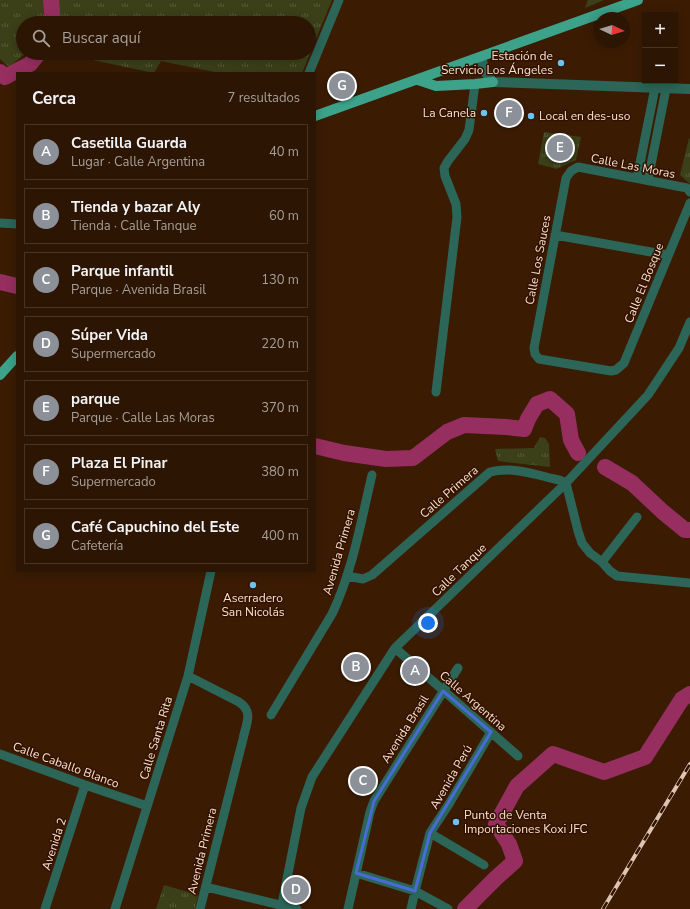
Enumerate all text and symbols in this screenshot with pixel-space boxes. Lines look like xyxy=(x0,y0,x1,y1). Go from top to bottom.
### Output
north arrow xyxy=(594,12,630,48)
map controls xyxy=(642,12,678,84)
button: + xyxy=(642,12,678,48)
search box xyxy=(16,16,316,60)
icon: search xyxy=(30,27,52,49)
text: Buscar aquí xyxy=(62,28,140,48)
place label: Estación de Servicio Los Ángeles xyxy=(441,48,553,78)
button: − xyxy=(642,48,678,84)
marker: Estación de Servicio Los Ángeles xyxy=(556,58,566,68)
pin: G xyxy=(329,71,355,101)
text: Cerca xyxy=(32,87,76,110)
text: 7 resultados xyxy=(228,89,300,107)
pin: F xyxy=(496,98,522,128)
place label: La Canela xyxy=(423,105,476,121)
marker: La Canela xyxy=(479,108,489,118)
place label: Local en des-uso xyxy=(539,108,631,124)
marker: Local en des-uso xyxy=(526,111,536,121)
text: Casetilla Guarda xyxy=(71,133,187,153)
pin: E xyxy=(547,133,573,163)
text: A xyxy=(41,143,51,161)
text: 40 m xyxy=(269,143,299,161)
street label: Calle Las Moras xyxy=(589,150,677,182)
text: Lugar · Calle Argentina xyxy=(71,153,205,171)
text: Tienda y bazar Aly xyxy=(71,197,200,217)
text: B xyxy=(42,207,50,225)
text: 60 m xyxy=(269,207,299,225)
street label: Calle Los Sauces xyxy=(521,214,555,306)
text: Tienda · Calle Tanque xyxy=(71,217,196,235)
street label: Calle El Bosque xyxy=(621,241,667,325)
text: Parque infantil xyxy=(71,261,174,281)
text: C xyxy=(42,271,50,289)
text: 130 m xyxy=(261,271,299,289)
text: Parque · Avenida Brasil xyxy=(71,281,206,299)
text: Súper Vida xyxy=(71,325,148,345)
text: D xyxy=(41,335,51,353)
text: 220 m xyxy=(261,335,299,353)
text: Supermercado xyxy=(71,345,156,363)
text: parque xyxy=(71,389,120,409)
text: E xyxy=(42,399,50,417)
text: 370 m xyxy=(261,399,299,417)
text: Parque · Calle Las Moras xyxy=(71,409,215,427)
text: Plaza El Pinar xyxy=(71,453,167,473)
street label: Calle Primera xyxy=(416,462,482,522)
text: F xyxy=(42,463,50,481)
text: 380 m xyxy=(261,463,299,481)
text: Supermercado xyxy=(71,473,156,491)
street label: Avenida Primera xyxy=(319,507,359,597)
text: Café Capuchino del Este xyxy=(71,517,239,537)
text: G xyxy=(41,527,51,545)
text: 400 m xyxy=(261,527,299,545)
text: Cafetería xyxy=(71,537,123,555)
street label: Calle Tanque xyxy=(428,540,490,600)
marker: Aserradero San Nicolás xyxy=(248,580,258,590)
place label: Aserradero San Nicolás xyxy=(221,590,285,620)
your location xyxy=(418,613,438,633)
pin: B xyxy=(343,652,369,682)
pin: A xyxy=(402,656,428,686)
street label: Calle Argentina xyxy=(436,667,510,735)
street label: Avenida Brasil xyxy=(378,691,433,766)
street label: Calle Santa Rita xyxy=(136,694,176,782)
street label: Calle Caballo Blanco xyxy=(11,738,122,792)
street label: Avenida Perú xyxy=(426,742,476,812)
pin: C xyxy=(350,766,376,796)
street label: Avenida Primera xyxy=(184,806,220,896)
place label: Punto de Venta Importaciones Koxi JFC xyxy=(464,807,588,837)
street label: Avenida 2 xyxy=(38,816,70,872)
marker: Punto de Venta Importaciones Koxi JFC xyxy=(451,817,461,827)
pin: D xyxy=(283,875,309,905)

